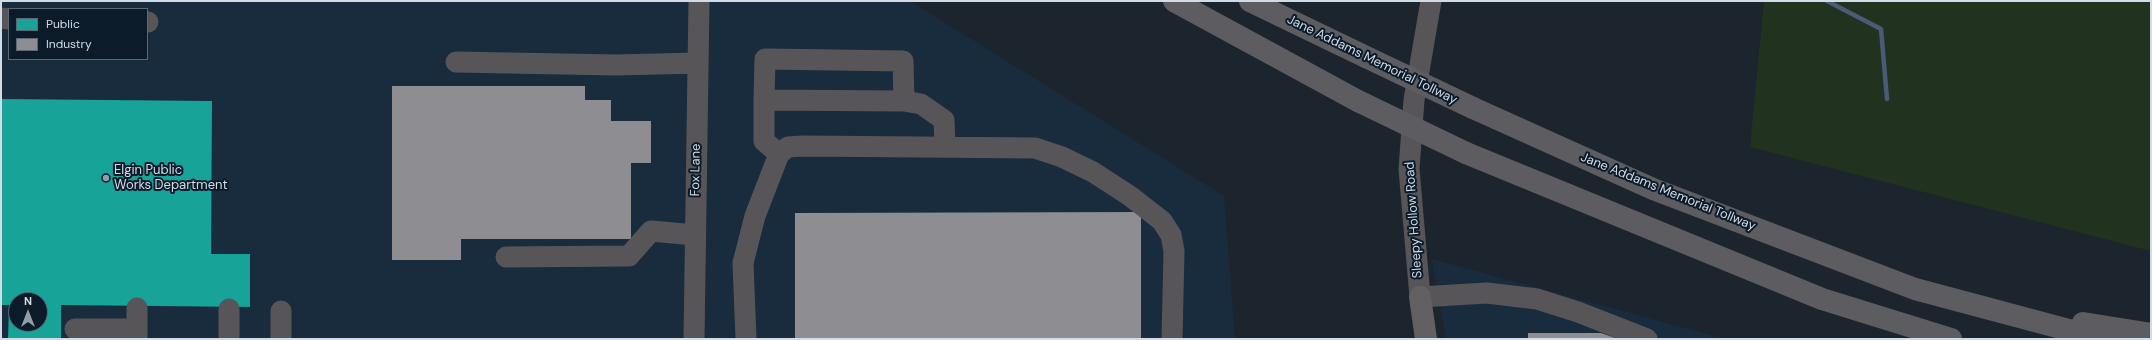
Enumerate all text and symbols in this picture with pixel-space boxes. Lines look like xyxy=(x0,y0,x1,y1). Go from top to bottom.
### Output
legend xyxy=(8,8,148,60)
street label: Jane Addams Memorial Tollway xyxy=(1284,12,1460,108)
text: Public xyxy=(46,16,80,32)
text: Industry xyxy=(46,36,92,52)
street label: Fox Lane xyxy=(688,143,704,197)
street label: Jane Addams Memorial Tollway xyxy=(1578,150,1758,234)
street label: Sleepy Hollow Road xyxy=(1402,161,1426,279)
place label: Elgin Public Works Department xyxy=(114,163,228,194)
marker: Elgin Public Works Department xyxy=(101,173,111,183)
north arrow xyxy=(8,292,48,332)
text: N xyxy=(24,294,32,308)

